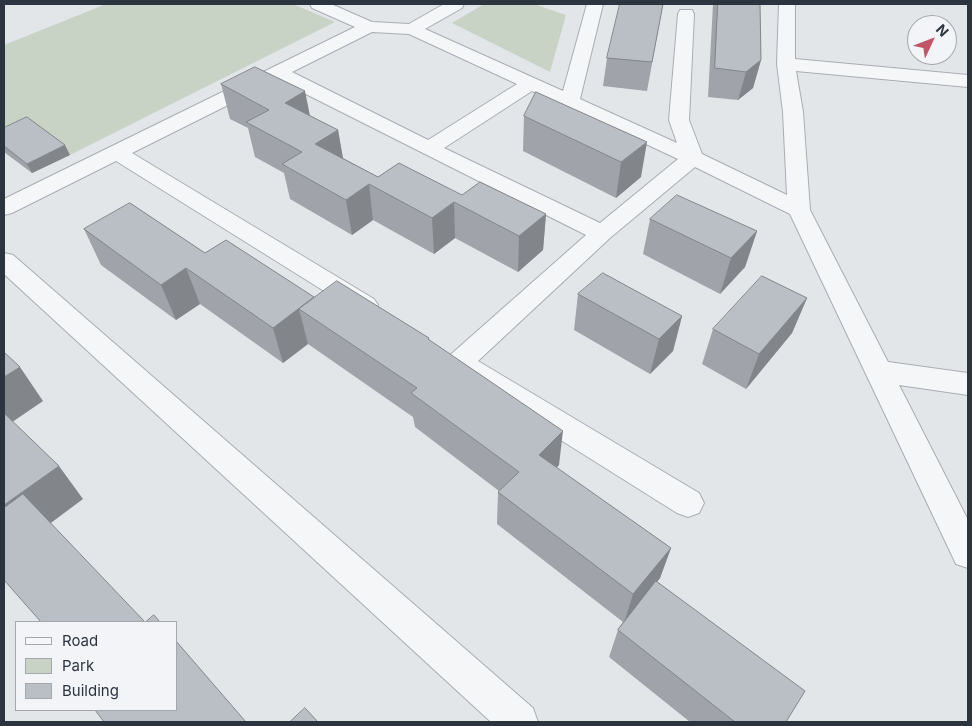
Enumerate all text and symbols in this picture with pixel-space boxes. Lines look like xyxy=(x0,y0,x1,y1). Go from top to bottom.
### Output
north arrow xyxy=(907,15,957,65)
text: N xyxy=(933,20,952,40)
legend xyxy=(15,621,178,711)
text: Road xyxy=(62,631,98,650)
text: Park xyxy=(62,656,94,675)
text: Building xyxy=(62,681,119,700)

